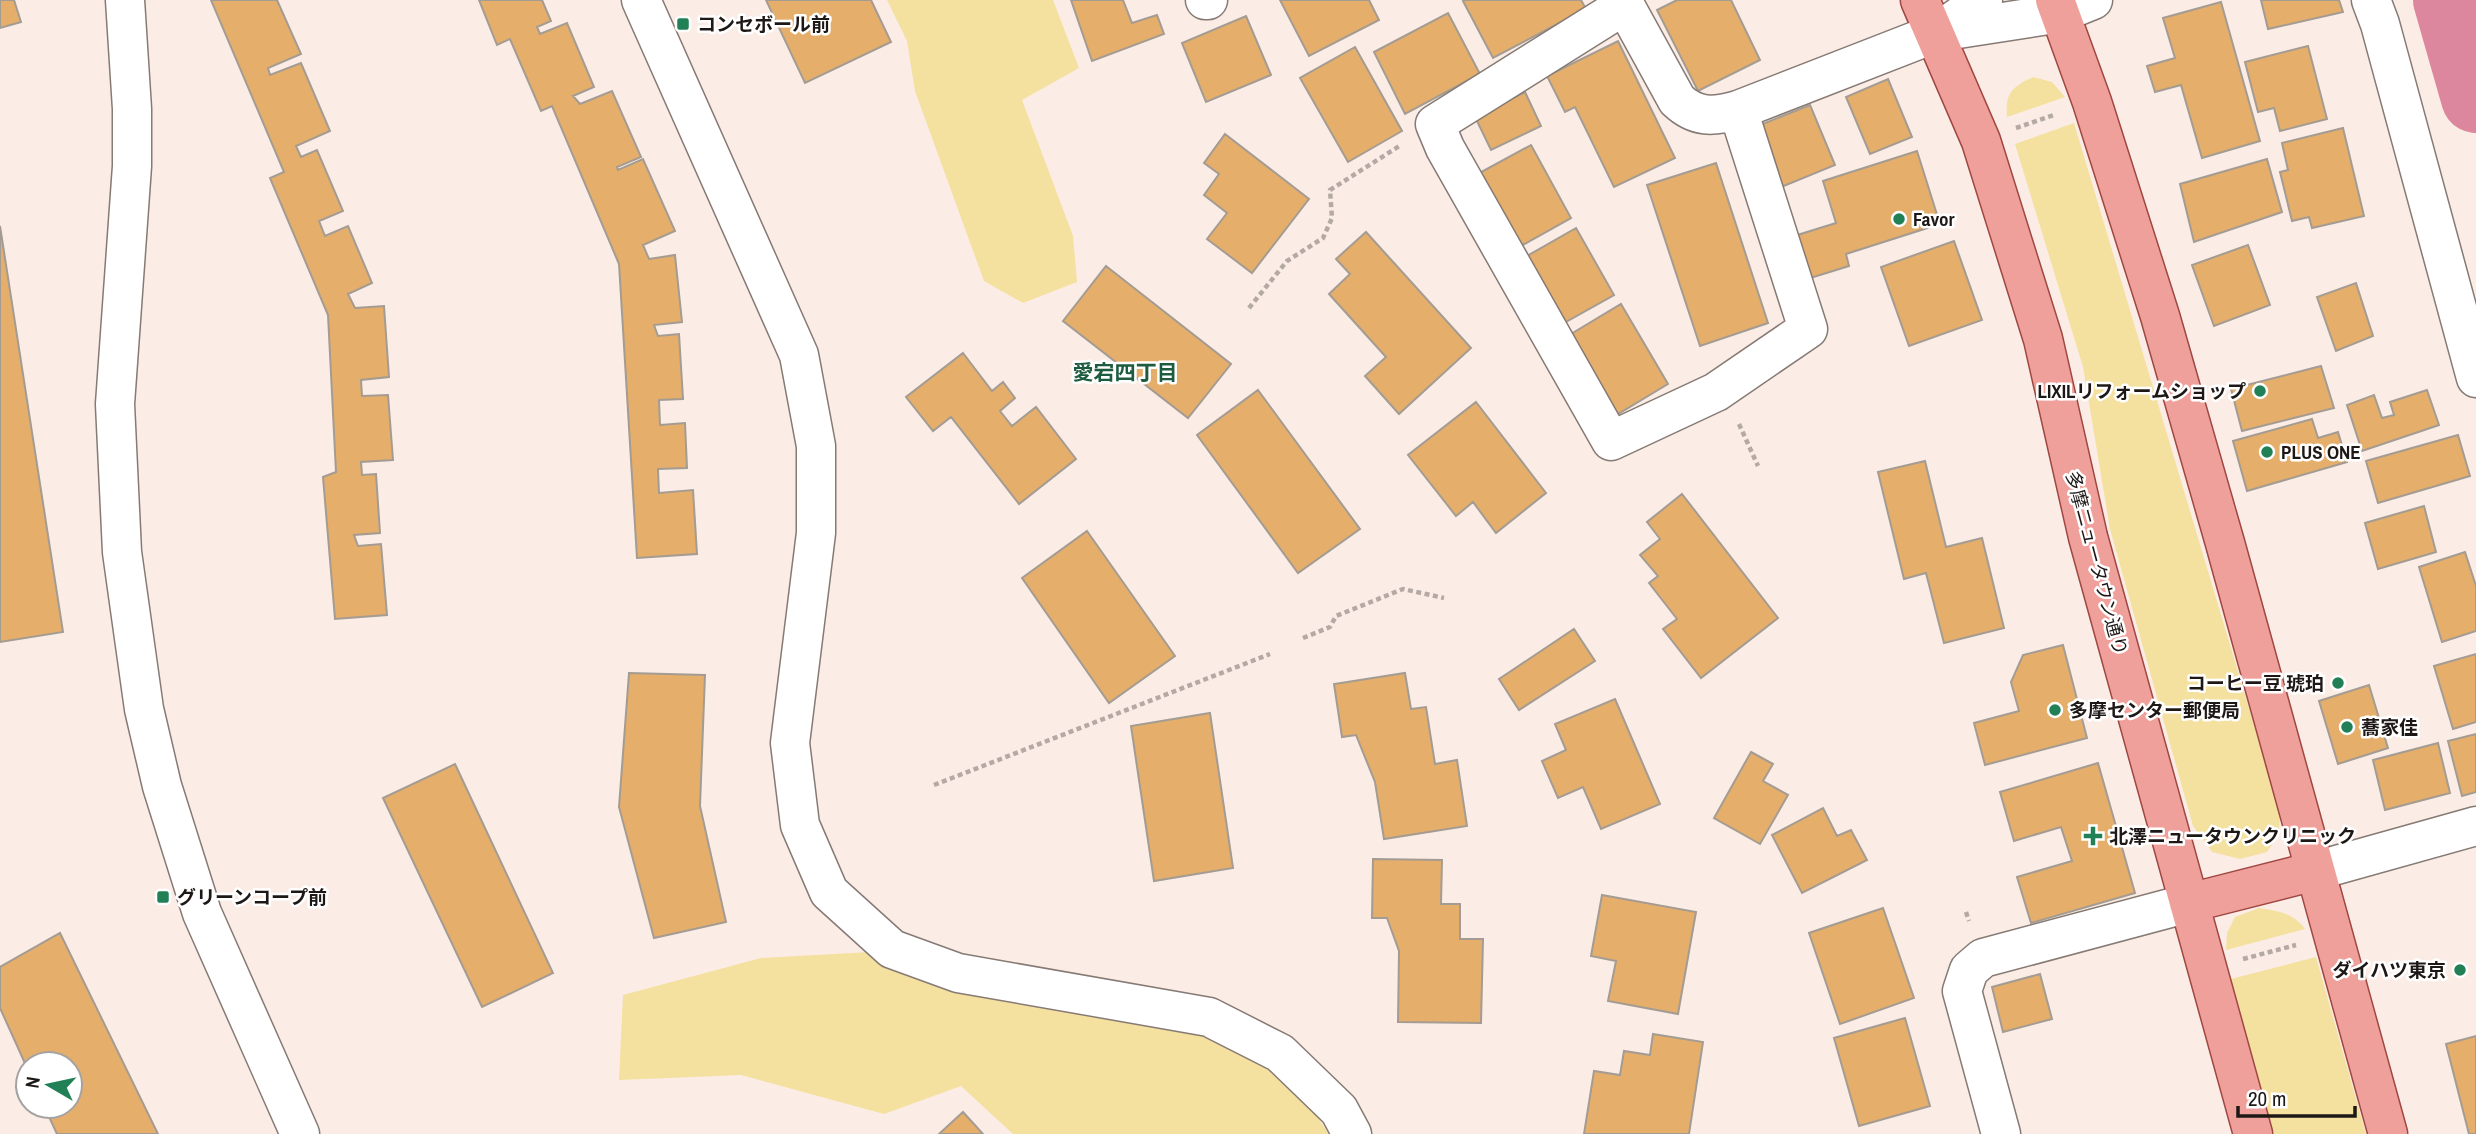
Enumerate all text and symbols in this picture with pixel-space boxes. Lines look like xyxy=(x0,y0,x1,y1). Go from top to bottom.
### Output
place label: コンセボール前 xyxy=(697,11,830,37)
marker: コンセボール前 xyxy=(675,16,691,32)
place label: Favor xyxy=(1913,206,1955,232)
marker: Favor xyxy=(1891,211,1907,227)
district label: 愛宕四丁目 xyxy=(1073,358,1178,387)
place label: LIXILリフォームショップ xyxy=(2037,378,2246,404)
marker: LIXILリフォームショップ xyxy=(2252,383,2268,399)
place label: PLUS ONE xyxy=(2281,439,2361,465)
marker: PLUS ONE xyxy=(2259,444,2275,460)
street label: 多摩ニュータウン通り xyxy=(2060,468,2134,658)
place label: コーヒー豆 琥珀 xyxy=(2187,670,2324,696)
marker: コーヒー豆 琥珀 xyxy=(2330,675,2346,691)
place label: 多摩センター郵便局 xyxy=(2069,697,2240,723)
marker: 多摩センター郵便局 xyxy=(2047,702,2063,718)
place label: 蕎家佳 xyxy=(2361,714,2418,740)
marker: 蕎家佳 xyxy=(2339,719,2355,735)
place label: 北澤ニュータウンクリニック xyxy=(2109,823,2356,849)
marker: 北澤ニュータウンクリニック xyxy=(2083,826,2103,846)
place label: グリーンコープ前 xyxy=(177,884,327,910)
marker: グリーンコープ前 xyxy=(155,889,171,905)
place label: ダイハツ東京 xyxy=(2332,957,2446,983)
marker: ダイハツ東京 xyxy=(2452,962,2468,978)
north arrow xyxy=(14,1050,84,1120)
scale bar xyxy=(2238,1074,2355,1118)
text: N xyxy=(18,1075,46,1090)
text: 20 m xyxy=(2248,1084,2286,1113)

